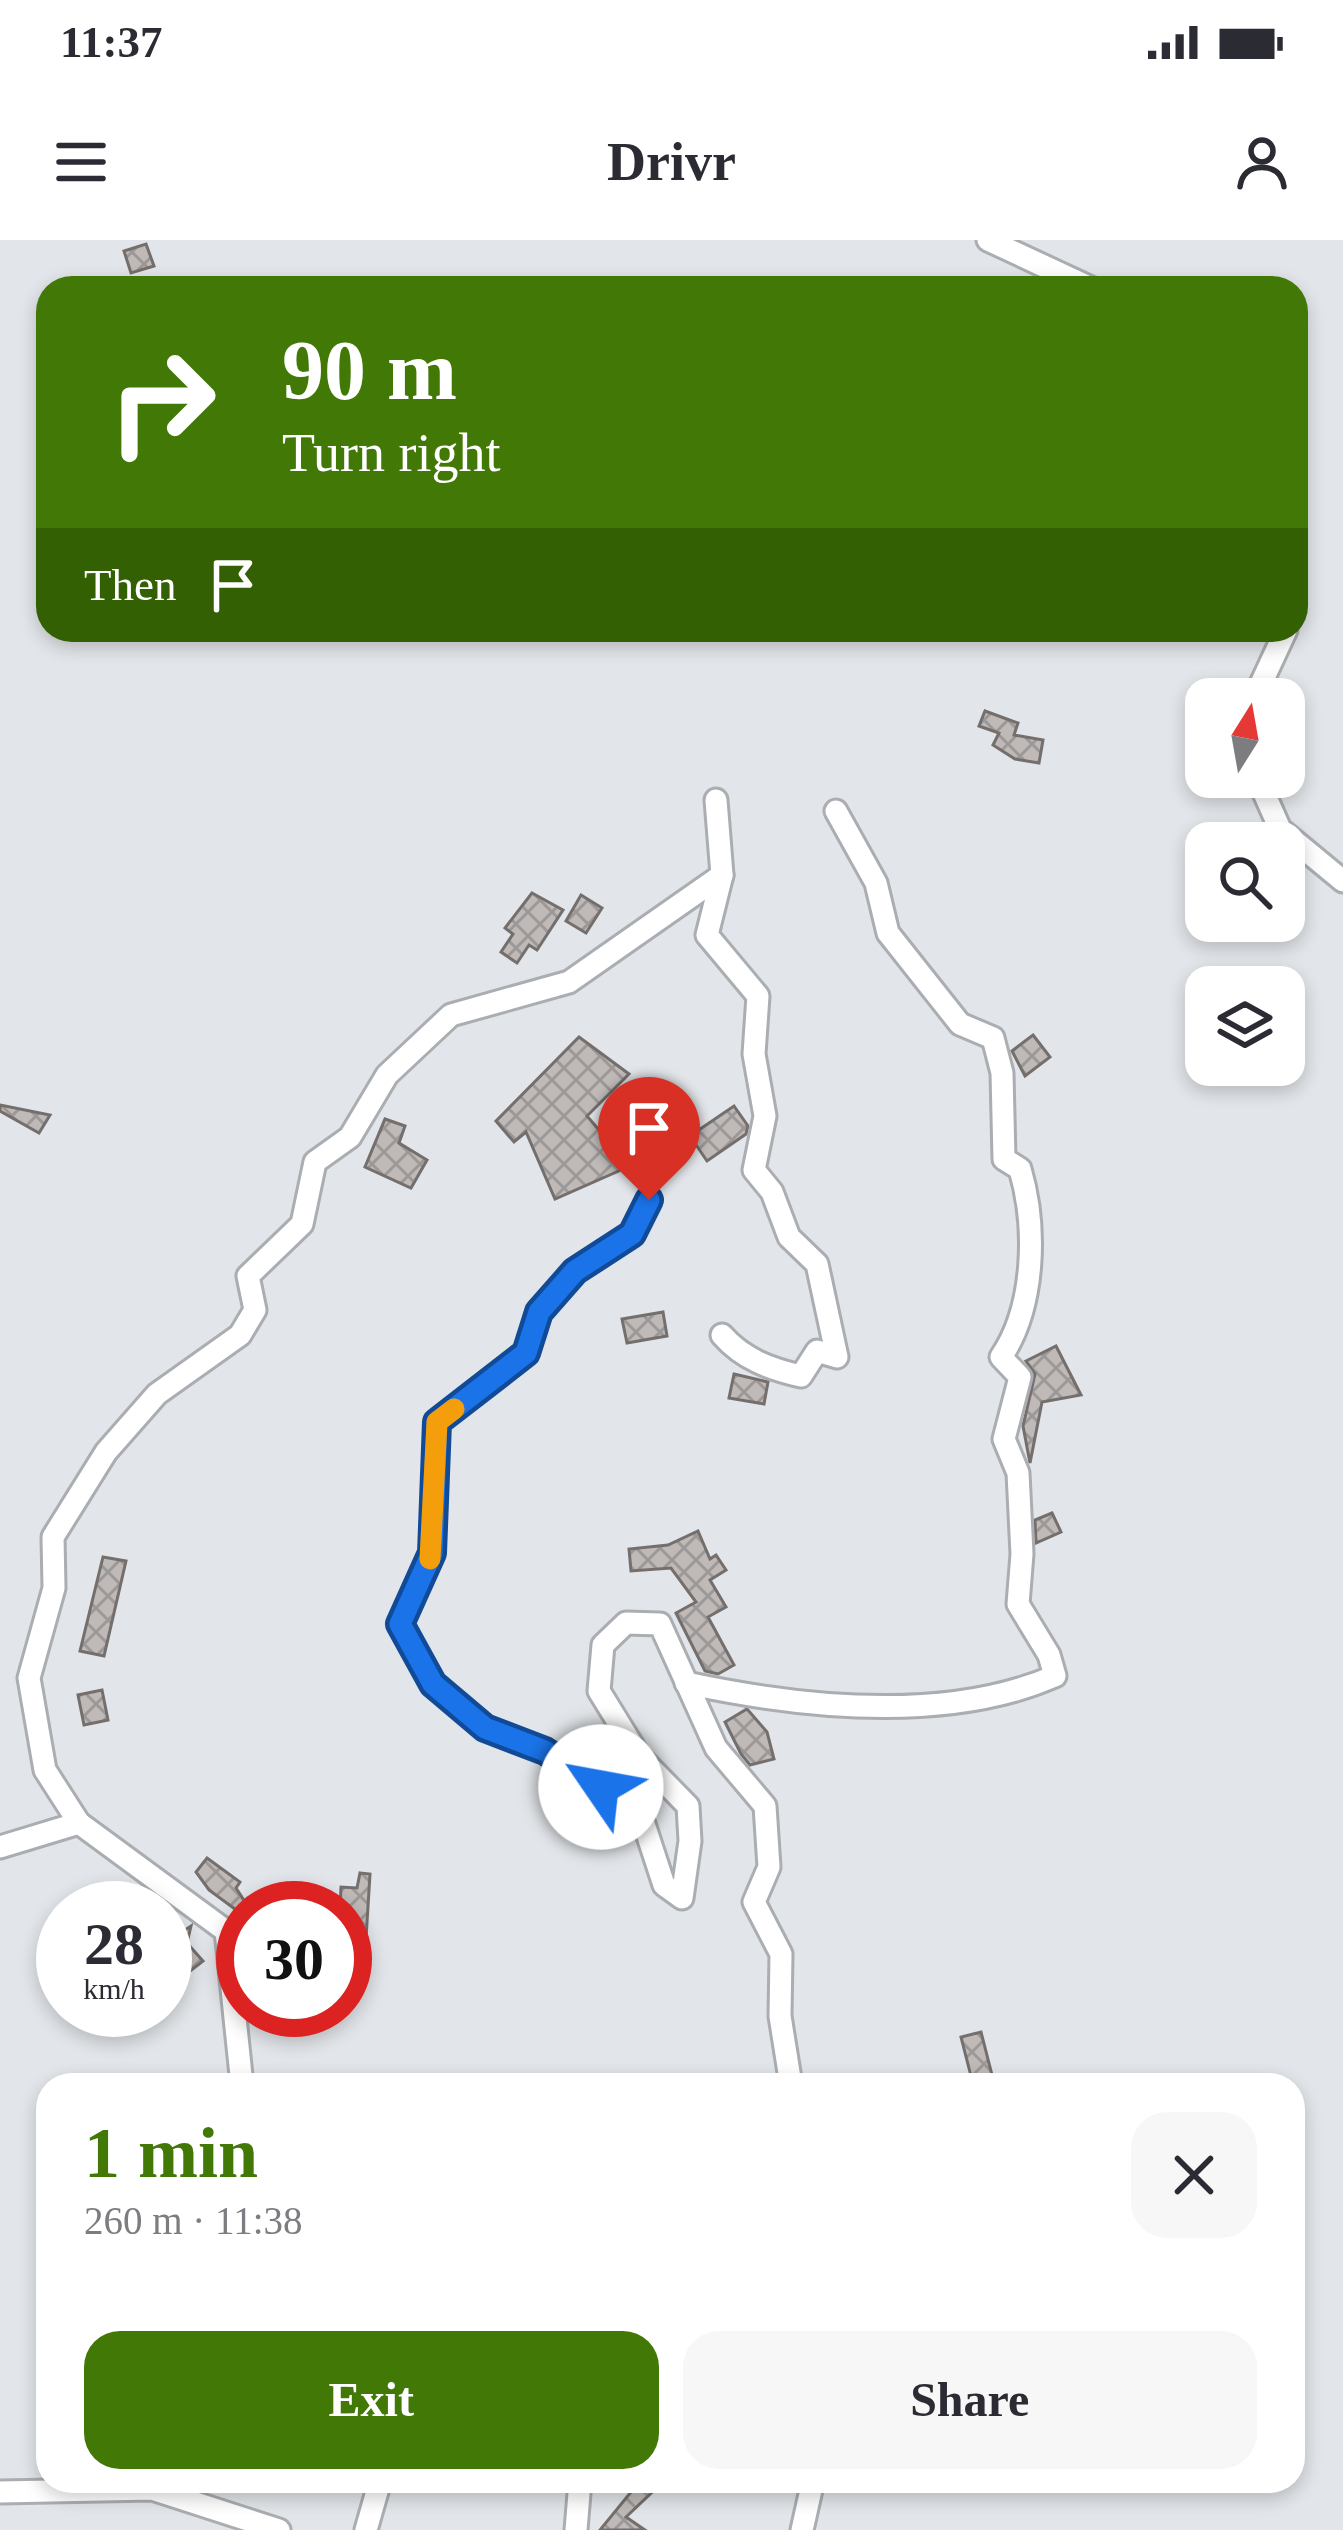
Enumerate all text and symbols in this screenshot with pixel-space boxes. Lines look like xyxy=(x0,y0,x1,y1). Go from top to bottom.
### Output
text: 11:37 xyxy=(60,17,163,67)
icon: menu xyxy=(48,129,114,195)
icon: person xyxy=(1229,129,1295,195)
text: Drivr xyxy=(607,132,736,192)
icon: right xyxy=(84,324,240,480)
text: 90 m xyxy=(282,324,457,417)
text: Turn right xyxy=(282,423,501,483)
icon: arrive xyxy=(200,552,266,618)
text: Then xyxy=(84,560,176,610)
north arrow xyxy=(1185,678,1305,798)
map controls xyxy=(1185,678,1305,1086)
button: search xyxy=(1185,822,1305,942)
button: layers xyxy=(1185,966,1305,1086)
pin xyxy=(598,1077,700,1200)
icon: arrive xyxy=(616,1095,682,1161)
position arrow xyxy=(538,1724,664,1850)
speed limit sign: 30 xyxy=(216,1881,372,2037)
text: 28 xyxy=(84,1911,144,1977)
text: km/h xyxy=(83,1972,145,2005)
button: close xyxy=(1131,2112,1257,2238)
text: 1 min xyxy=(84,2113,258,2193)
text: 260 m · 11:38 xyxy=(84,2199,302,2242)
button: Exit xyxy=(84,2331,659,2469)
button: Share xyxy=(683,2331,1257,2469)

